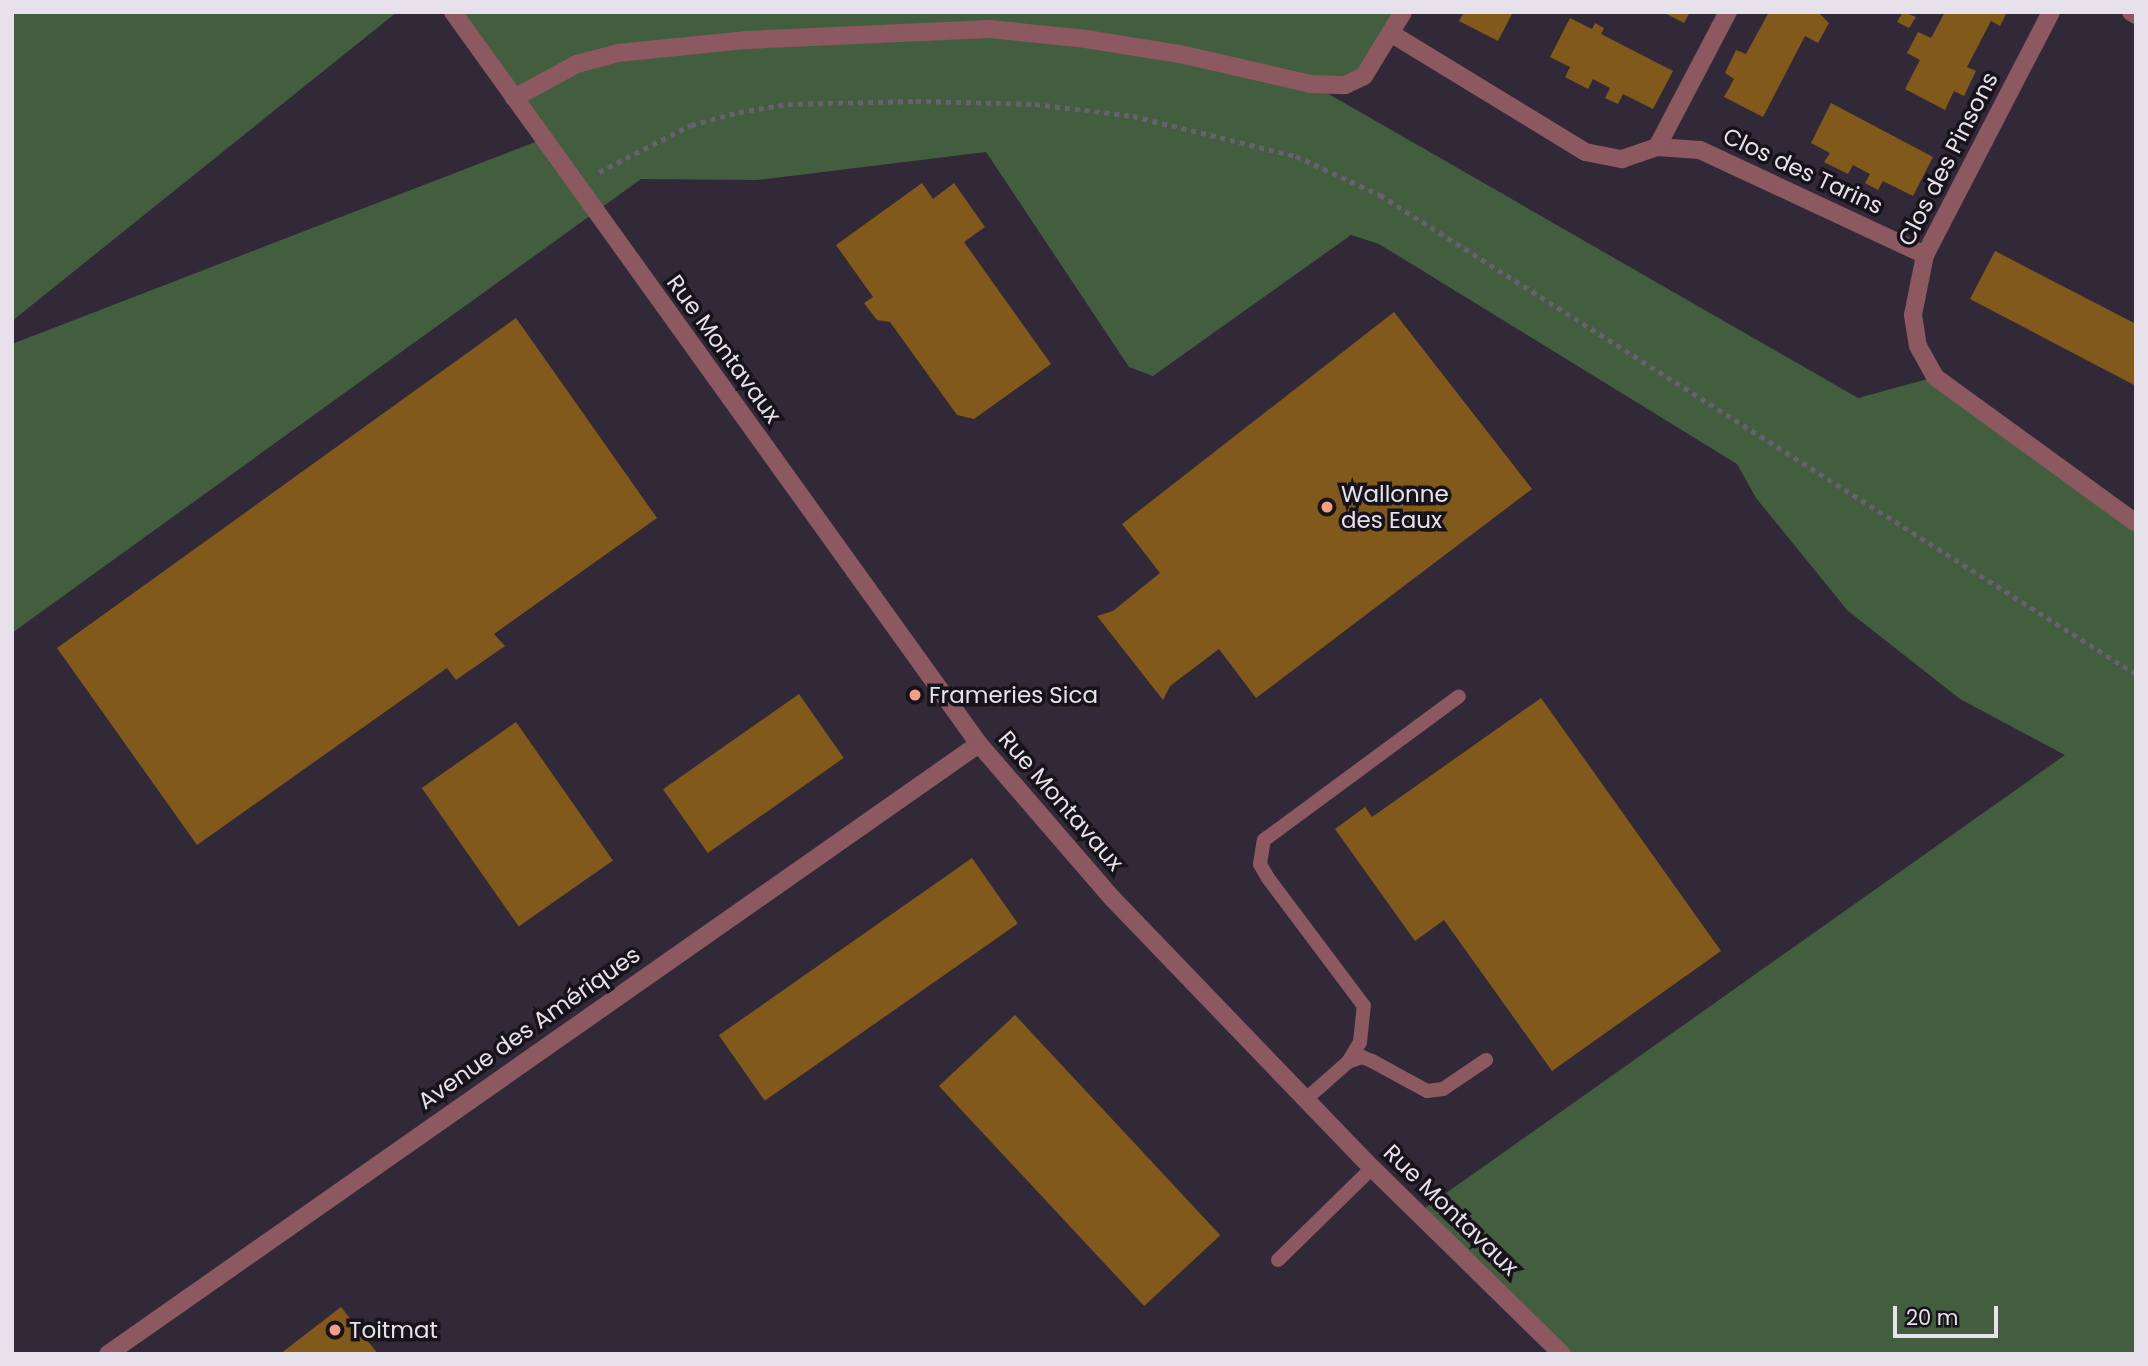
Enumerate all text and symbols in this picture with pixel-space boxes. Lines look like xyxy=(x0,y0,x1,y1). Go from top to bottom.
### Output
street label: Clos des Pinsons xyxy=(1892,67,2004,251)
street label: Clos des Tarins xyxy=(1719,122,1887,220)
street label: Rue Montavaux xyxy=(661,270,787,428)
place label: Wallonne des Eaux xyxy=(1341,480,1449,534)
marker: Wallonne des Eaux xyxy=(1319,499,1335,515)
place label: Frameries Sica xyxy=(929,681,1098,709)
marker: Frameries Sica xyxy=(907,687,923,703)
street label: Rue Montavaux xyxy=(993,725,1129,877)
street label: Avenue des Amériques xyxy=(413,941,645,1115)
street label: Rue Montavaux xyxy=(1378,1139,1524,1281)
scale bar xyxy=(1896,1292,2001,1336)
text: 20 m xyxy=(1906,1303,1959,1332)
place label: Toitmat xyxy=(349,1316,438,1344)
marker: Toitmat xyxy=(327,1322,343,1338)

